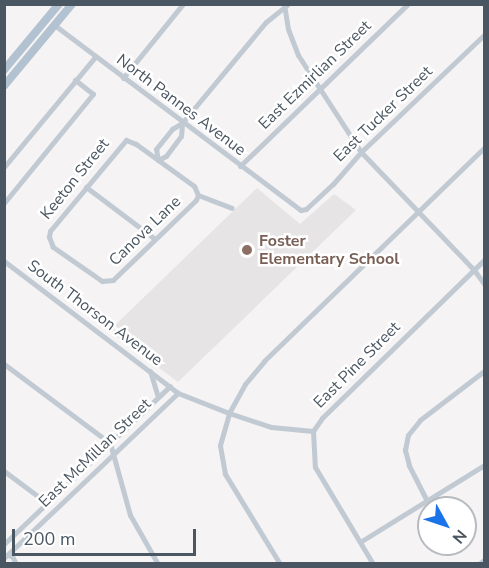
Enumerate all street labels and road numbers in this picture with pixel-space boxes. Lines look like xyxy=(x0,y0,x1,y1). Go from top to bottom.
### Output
street label: East Ezmirlian Street xyxy=(255,16,375,134)
street label: North Pannes Avenue xyxy=(113,50,249,160)
street label: East Tucker Street xyxy=(330,62,436,166)
street label: Keeton Street xyxy=(37,135,113,223)
street label: Canova Lane xyxy=(105,192,185,270)
street label: South Thorson Avenue xyxy=(24,256,166,370)
street label: East Pine Street xyxy=(310,318,404,412)
street label: East McMillan Street xyxy=(35,395,155,511)

